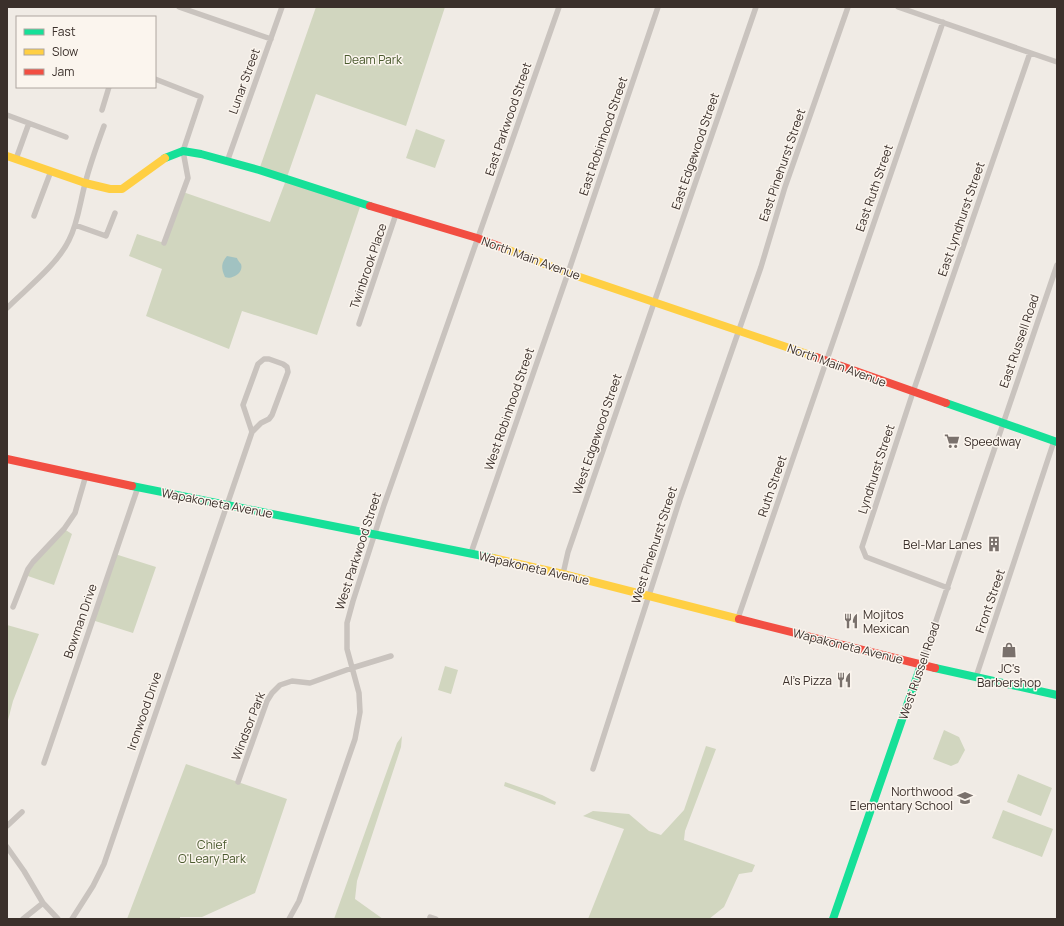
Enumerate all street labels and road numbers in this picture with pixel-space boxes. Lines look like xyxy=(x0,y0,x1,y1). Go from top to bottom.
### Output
street label: Lunar Street xyxy=(224,45,264,116)
street label: East Parkwood Street xyxy=(481,60,535,178)
street label: East Robinhood Street xyxy=(575,74,631,198)
street label: East Edgewood Street xyxy=(667,90,723,212)
street label: East Pinehurst Street xyxy=(755,106,809,224)
street label: East Ruth Street xyxy=(851,142,897,234)
street label: East Lyndhurst Street xyxy=(933,159,989,279)
street label: Twinbrook Place xyxy=(345,221,391,311)
street label: North Main Avenue xyxy=(479,232,583,284)
street label: East Russell Road xyxy=(995,292,1043,390)
street label: North Main Avenue xyxy=(785,339,889,391)
street label: West Robinhood Street xyxy=(480,345,538,473)
street label: West Edgewood Street xyxy=(568,371,626,497)
street label: Lyndhurst Street xyxy=(854,422,899,516)
street label: Ruth Street xyxy=(753,453,791,519)
street label: Wapakoneta Avenue xyxy=(160,484,274,522)
street label: West Pinehurst Street xyxy=(627,484,681,606)
street label: West Parkwood Street xyxy=(331,490,385,612)
street label: Wapakoneta Avenue xyxy=(477,547,591,589)
street label: Front Street xyxy=(971,566,1009,635)
street label: Bowman Drive xyxy=(59,581,101,661)
street label: West Russell Road xyxy=(894,620,944,722)
street label: Wapakoneta Avenue xyxy=(791,624,905,668)
street label: Ironwood Drive xyxy=(123,669,165,753)
street label: Windsor Park xyxy=(227,688,269,763)

